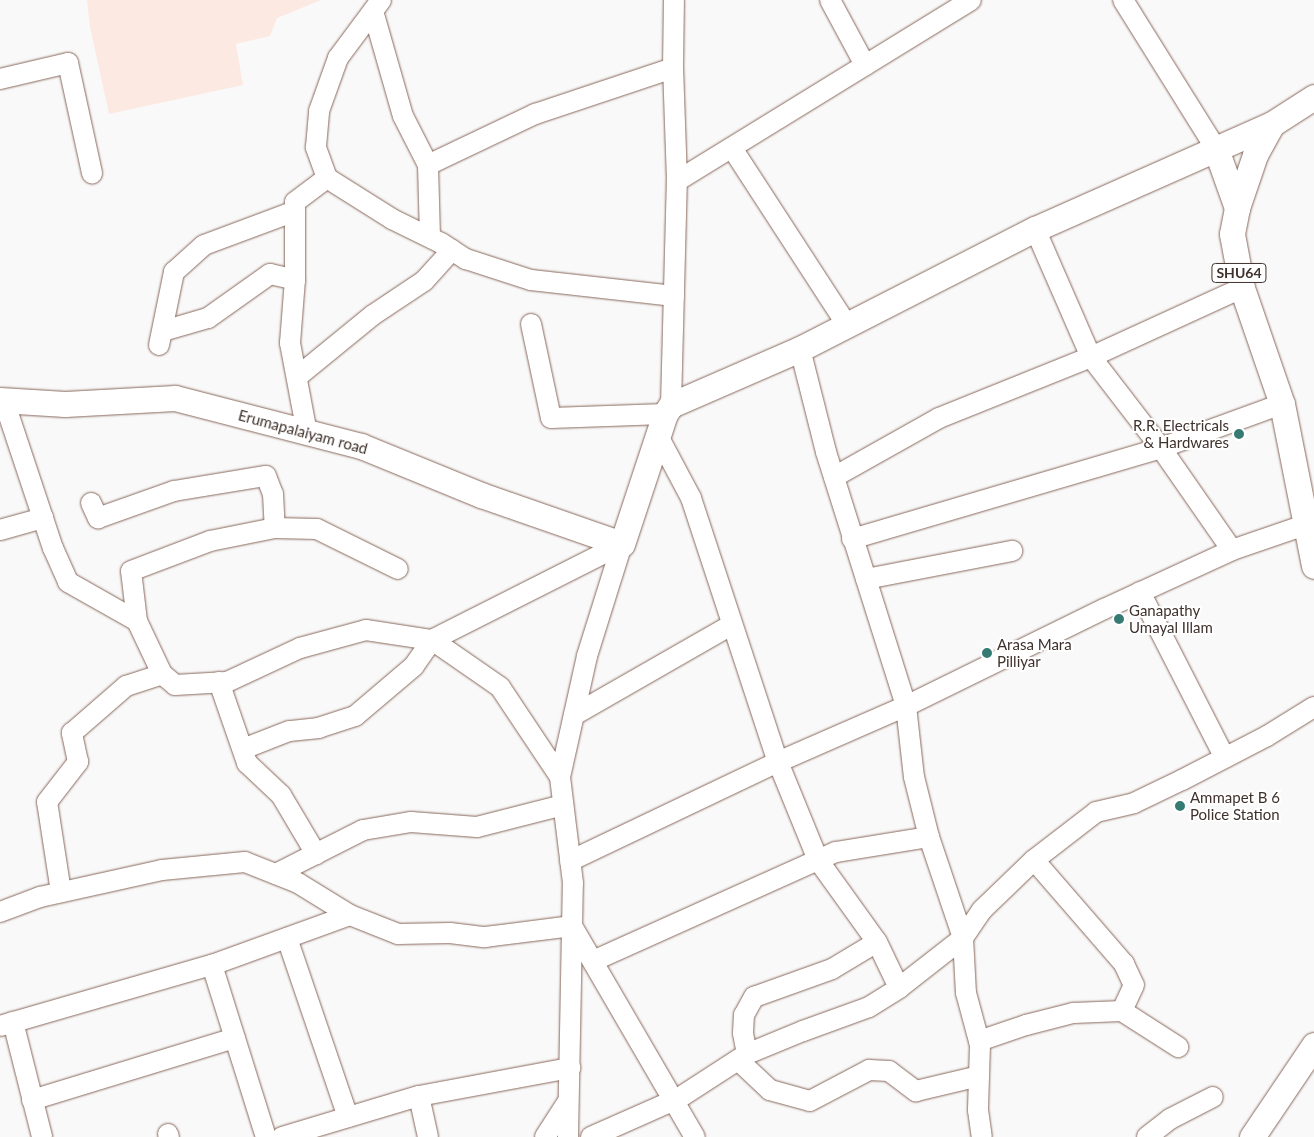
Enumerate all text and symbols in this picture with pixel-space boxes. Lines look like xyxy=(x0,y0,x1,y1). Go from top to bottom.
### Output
road number: SHU64 xyxy=(1210,262,1268,284)
street label: Erumapalaiyam road xyxy=(236,406,370,458)
place label: R.R. Electricals & Hardwares xyxy=(1133,416,1229,451)
marker: R.R. Electricals & Hardwares xyxy=(1233,428,1245,440)
place label: Ganapathy Umayal Illam xyxy=(1129,601,1213,636)
marker: Ganapathy Umayal Illam xyxy=(1113,613,1125,625)
place label: Arasa Mara Pilliyar xyxy=(997,635,1072,670)
marker: Arasa Mara Pilliyar xyxy=(981,647,993,659)
place label: Ammapet B 6 Police Station xyxy=(1190,788,1280,823)
marker: Ammapet B 6 Police Station xyxy=(1174,800,1186,812)

